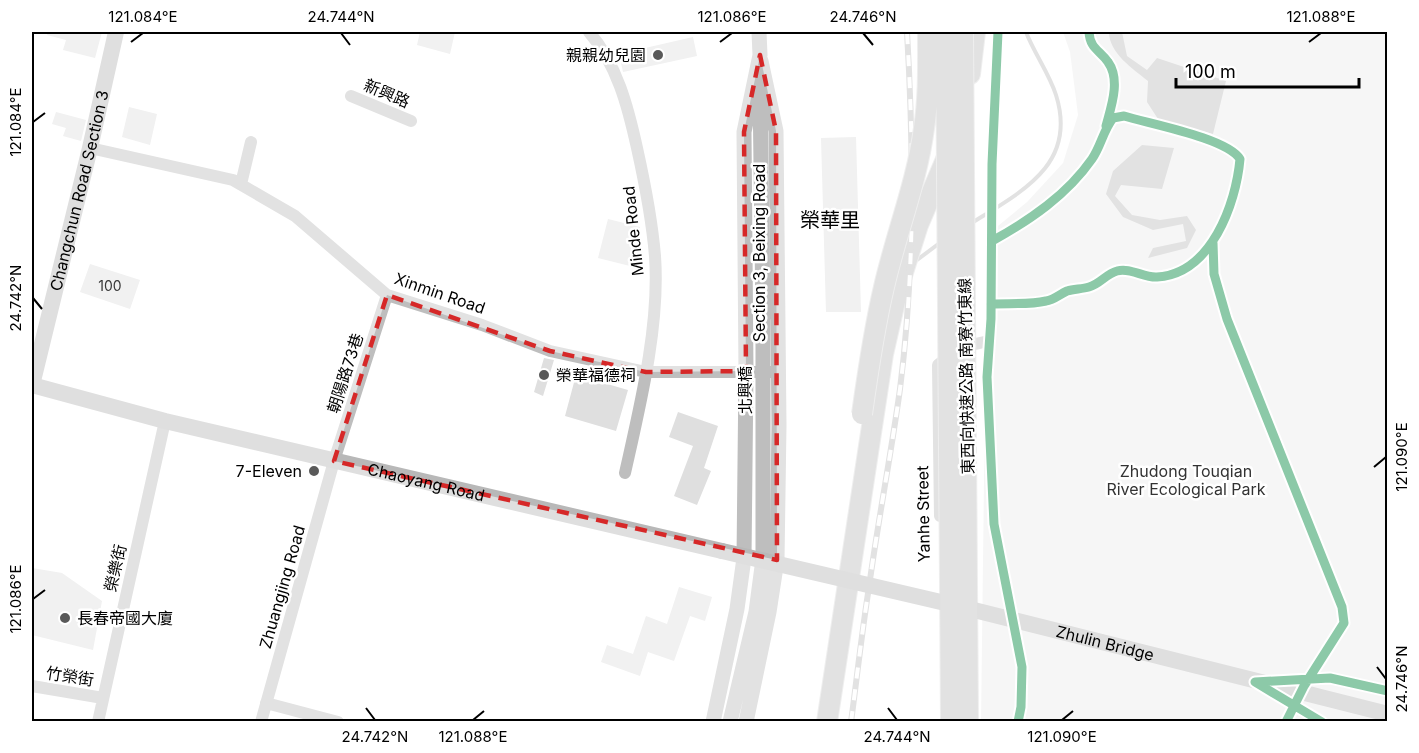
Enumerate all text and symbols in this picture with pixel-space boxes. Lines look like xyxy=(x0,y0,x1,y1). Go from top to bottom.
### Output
text: 121.084°E xyxy=(108,7,178,26)
text: 24.744°N xyxy=(307,7,375,26)
text: 121.086°E xyxy=(697,7,767,26)
text: 24.746°N xyxy=(830,7,896,26)
text: 121.088°E xyxy=(1287,7,1355,26)
place label: 親親幼兒園 xyxy=(566,45,646,65)
marker: 親親幼兒園 xyxy=(651,48,665,62)
scale bar xyxy=(1176,51,1359,89)
text: 100 m xyxy=(1185,61,1236,82)
street label: 新興路 xyxy=(361,74,413,112)
text: 121.084°E xyxy=(6,87,25,157)
street label: Changchun Road Section 3 xyxy=(45,88,113,293)
street label: Section 3, Beixing Road xyxy=(749,164,769,342)
street label: Minde Road xyxy=(618,185,648,277)
district label: 榮華里 xyxy=(800,208,860,232)
text: 24.742°N xyxy=(6,265,25,331)
street label: Xinmin Road xyxy=(392,268,488,318)
house number: 100 xyxy=(98,277,122,294)
street label: 東西向快速公路 南寮竹東線 xyxy=(954,278,978,474)
street label: 朝陽路73巷 xyxy=(323,331,367,415)
place label: 榮華福德祠 xyxy=(556,365,636,385)
street label: 北興橋 xyxy=(735,366,755,414)
marker: 榮華福德祠 xyxy=(537,368,551,382)
text: 121.090°E xyxy=(1392,422,1411,492)
street label: Chaoyang Road xyxy=(366,459,487,505)
place label: 7-Eleven xyxy=(236,461,302,481)
park label: Zhudong Touqian River Ecological Park xyxy=(1106,461,1266,499)
marker: 7-Eleven xyxy=(307,464,321,478)
street label: Yanhe Street xyxy=(912,466,934,562)
street label: Zhuangjing Road xyxy=(255,523,309,651)
street label: 榮樂街 xyxy=(100,542,130,594)
text: 121.086°E xyxy=(6,564,25,634)
place label: 長春帝國大廈 xyxy=(77,608,173,628)
marker: 長春帝國大廈 xyxy=(58,611,72,625)
street label: Zhulin Bridge xyxy=(1054,621,1156,665)
text: 24.746°N xyxy=(1392,646,1411,712)
street label: 竹榮街 xyxy=(45,662,95,690)
text: 24.742°N xyxy=(342,727,408,746)
text: 121.088°E xyxy=(439,727,507,746)
text: 24.744°N xyxy=(863,727,931,746)
text: 121.090°E xyxy=(1027,727,1097,746)

